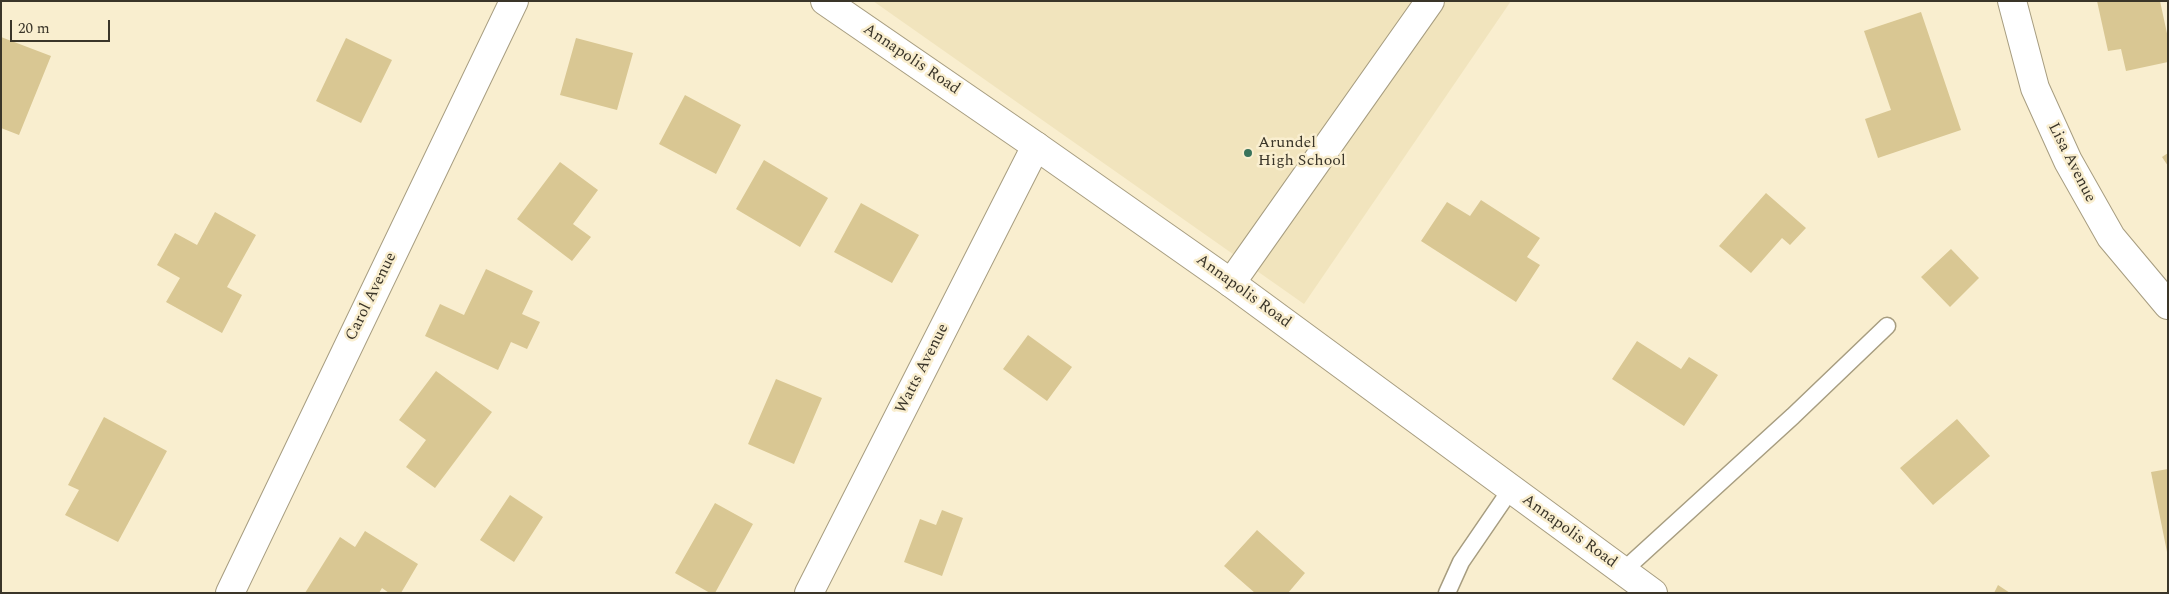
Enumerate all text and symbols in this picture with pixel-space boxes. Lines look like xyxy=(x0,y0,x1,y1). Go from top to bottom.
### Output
scale bar xyxy=(12,10,112,42)
text: 20 m xyxy=(18,17,50,40)
street label: Annapolis Road xyxy=(859,20,963,100)
street label: Lisa Avenue xyxy=(2043,120,2099,206)
place label: Arundel High School xyxy=(1258,134,1346,172)
marker: Arundel High School xyxy=(1242,147,1254,159)
street label: Carol Avenue xyxy=(342,250,402,344)
street label: Annapolis Road xyxy=(1192,251,1294,333)
street label: Watts Avenue xyxy=(892,321,954,417)
street label: Annapolis Road xyxy=(1518,491,1620,573)

